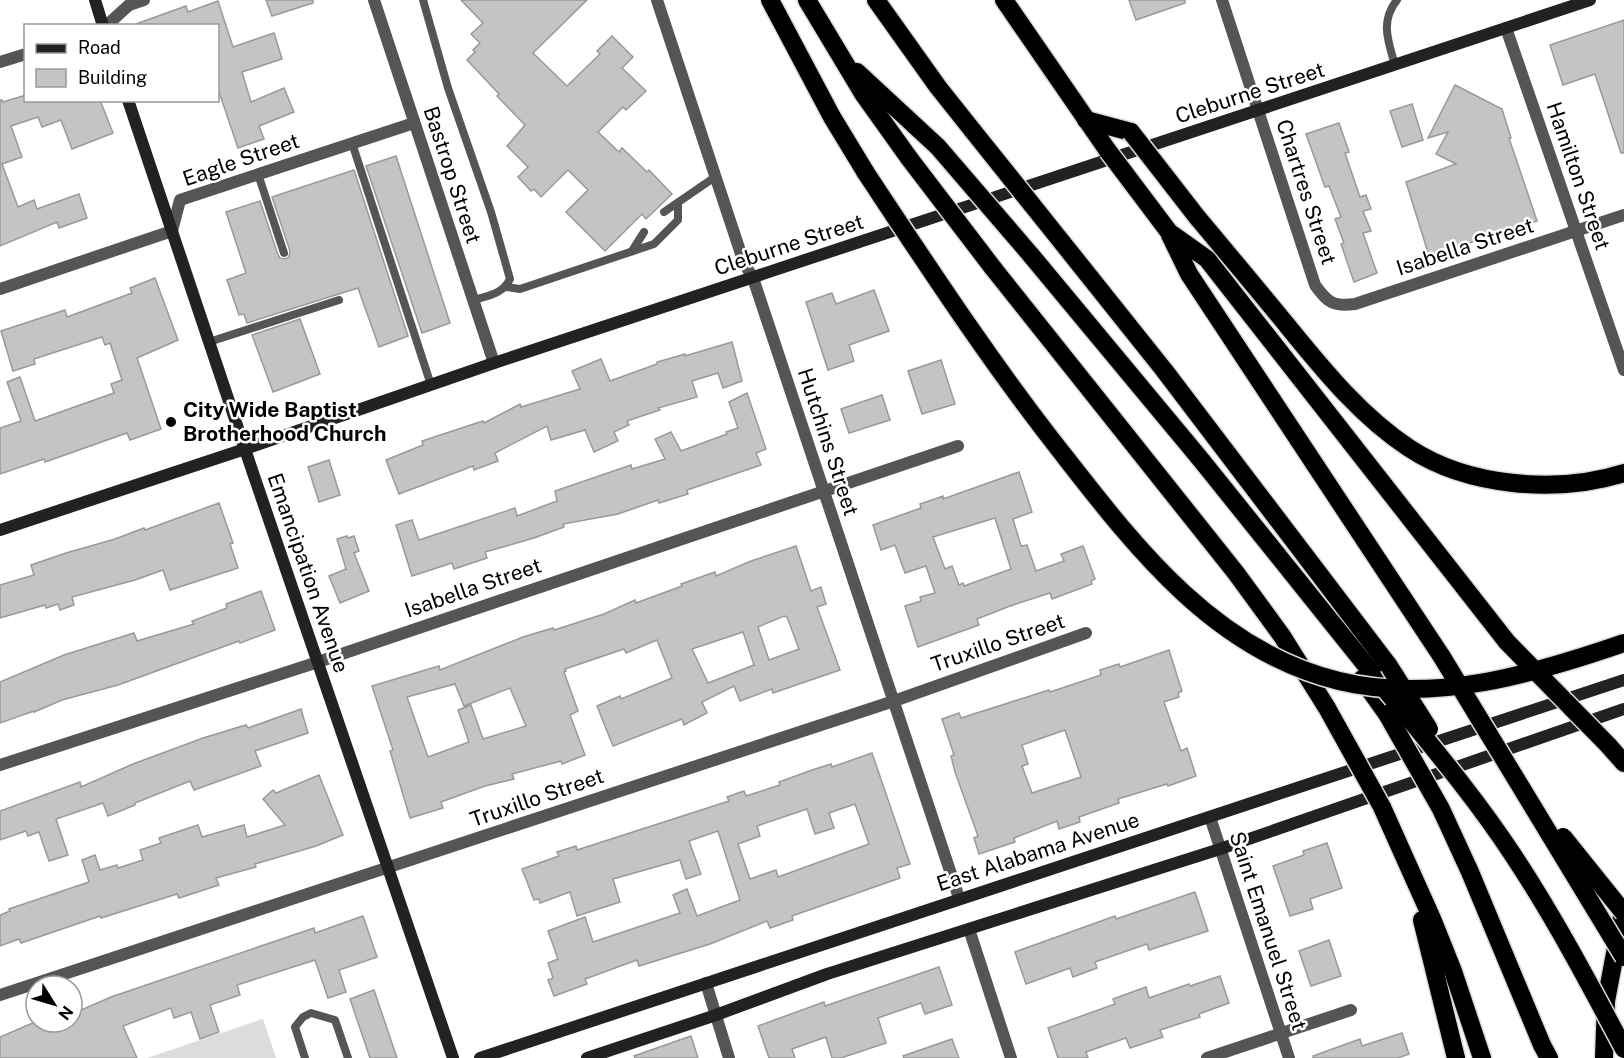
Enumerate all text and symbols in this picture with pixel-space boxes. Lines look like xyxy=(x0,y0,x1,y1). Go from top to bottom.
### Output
legend xyxy=(24,24,219,102)
text: Road xyxy=(78,37,121,58)
street label: Cleburne Street xyxy=(1172,57,1328,128)
text: Building xyxy=(78,67,147,88)
street label: Hamilton Street xyxy=(1541,98,1616,253)
street label: Bastrop Street xyxy=(419,103,486,247)
street label: Chartres Street xyxy=(1271,116,1342,268)
street label: Eagle Street xyxy=(179,128,302,191)
street label: Cleburne Street xyxy=(711,209,867,280)
street label: Isabella Street xyxy=(1393,213,1537,281)
street label: Hutchins Street xyxy=(793,365,864,519)
place label: City Wide Baptist Brotherhood Church xyxy=(183,397,386,446)
marker: City Wide Baptist Brotherhood Church xyxy=(164,415,178,429)
street label: Emancipation Avenue xyxy=(263,470,354,676)
street label: Isabella Street xyxy=(401,552,545,623)
street label: Truxillo Street xyxy=(928,608,1068,677)
street label: Truxillo Street xyxy=(467,763,607,832)
street label: East Alabama Avenue xyxy=(933,807,1142,896)
street label: Saint Emanuel Street xyxy=(1225,828,1312,1033)
north arrow xyxy=(24,974,84,1034)
text: N xyxy=(54,1002,77,1023)

